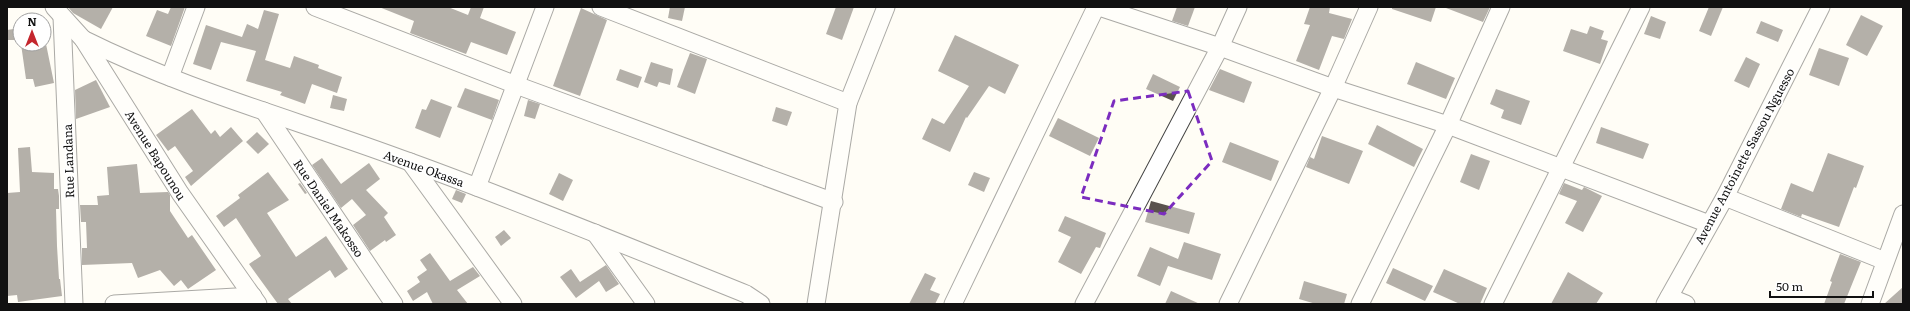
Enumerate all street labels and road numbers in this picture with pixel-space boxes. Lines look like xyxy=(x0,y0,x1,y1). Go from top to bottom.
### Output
street label: Avenue Antoinette Sassou Nguesso xyxy=(1690,65,1798,247)
street label: Avenue Bapounou xyxy=(121,106,191,204)
street label: Rue Landana xyxy=(58,123,78,198)
street label: Avenue Okassa xyxy=(381,145,467,191)
street label: Rue Daniel Makosso xyxy=(290,155,368,261)

